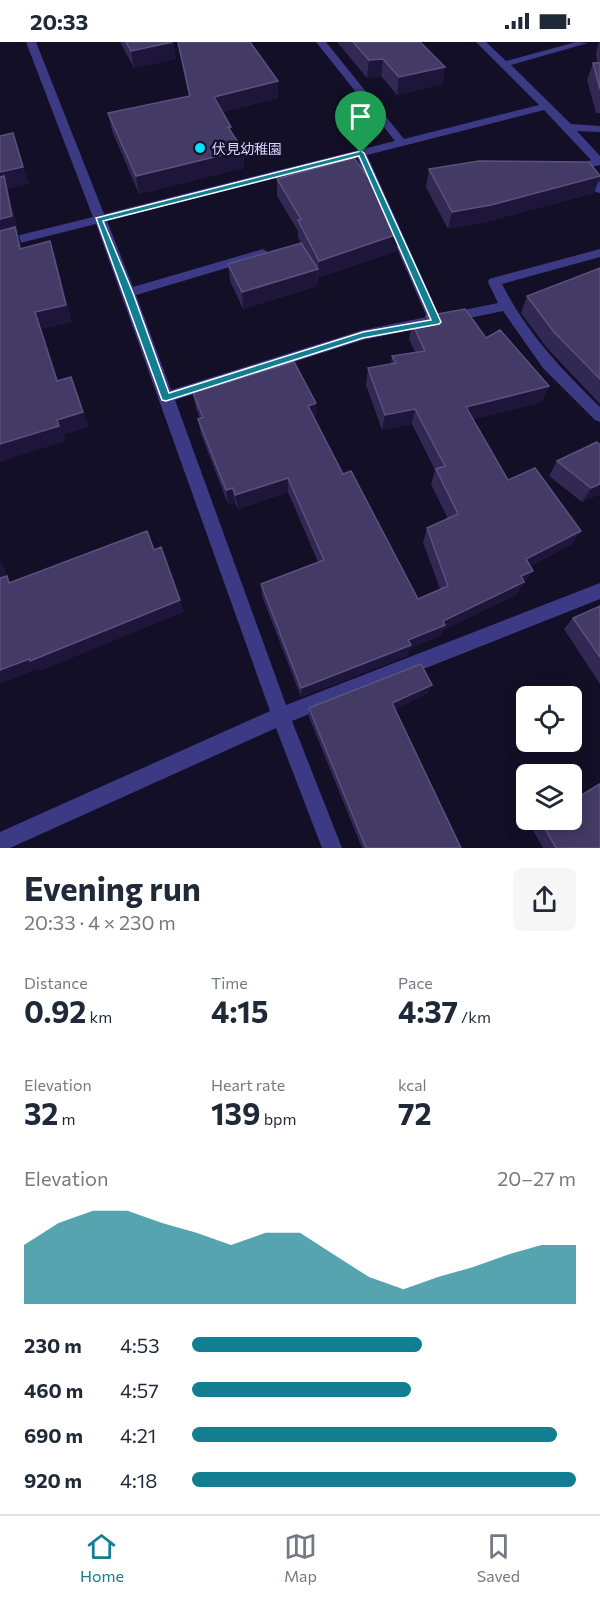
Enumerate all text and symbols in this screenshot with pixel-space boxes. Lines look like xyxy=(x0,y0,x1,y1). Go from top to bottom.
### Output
text: 20:33 xyxy=(30,8,88,35)
pin xyxy=(335,91,386,153)
icon: arrive xyxy=(344,100,377,133)
place label: 伏見幼稚園 xyxy=(212,140,282,157)
marker: 伏見幼稚園 xyxy=(193,141,207,155)
map controls xyxy=(516,686,582,830)
button: locate xyxy=(516,686,582,752)
button: layers xyxy=(516,764,582,830)
text: Evening run xyxy=(24,867,201,908)
button: share xyxy=(513,868,576,931)
text: 20:33 · 4 × 230 m xyxy=(24,910,176,934)
text: Distance xyxy=(24,973,88,992)
text: Time xyxy=(211,973,248,992)
text: Pace xyxy=(398,973,433,992)
text: 0.92 xyxy=(24,992,86,1029)
text: 4:15 xyxy=(211,992,268,1029)
text: 4:37 xyxy=(398,992,458,1029)
text: km xyxy=(86,1007,112,1026)
text: /km xyxy=(458,1007,491,1026)
text: Elevation xyxy=(24,1075,92,1094)
text: Heart rate xyxy=(211,1075,285,1094)
text: kcal xyxy=(398,1075,427,1094)
text: 32 xyxy=(24,1094,58,1131)
text: 139 xyxy=(211,1094,261,1131)
text: 72 xyxy=(398,1094,432,1131)
text: m xyxy=(58,1109,75,1128)
text: bpm xyxy=(261,1109,297,1128)
text: Elevation xyxy=(24,1166,109,1190)
text: 20–27 m xyxy=(497,1166,576,1190)
text: 230 m xyxy=(24,1333,82,1357)
text: 4:53 xyxy=(120,1333,160,1357)
text: 460 m xyxy=(24,1378,83,1402)
text: 4:57 xyxy=(120,1378,159,1402)
text: 690 m xyxy=(24,1423,83,1447)
text: 4:21 xyxy=(120,1423,156,1447)
text: 920 m xyxy=(24,1468,82,1492)
text: 4:18 xyxy=(120,1468,157,1492)
tab: Home xyxy=(80,1530,124,1585)
tab: Map xyxy=(284,1530,317,1585)
tab: Saved xyxy=(477,1530,520,1585)

